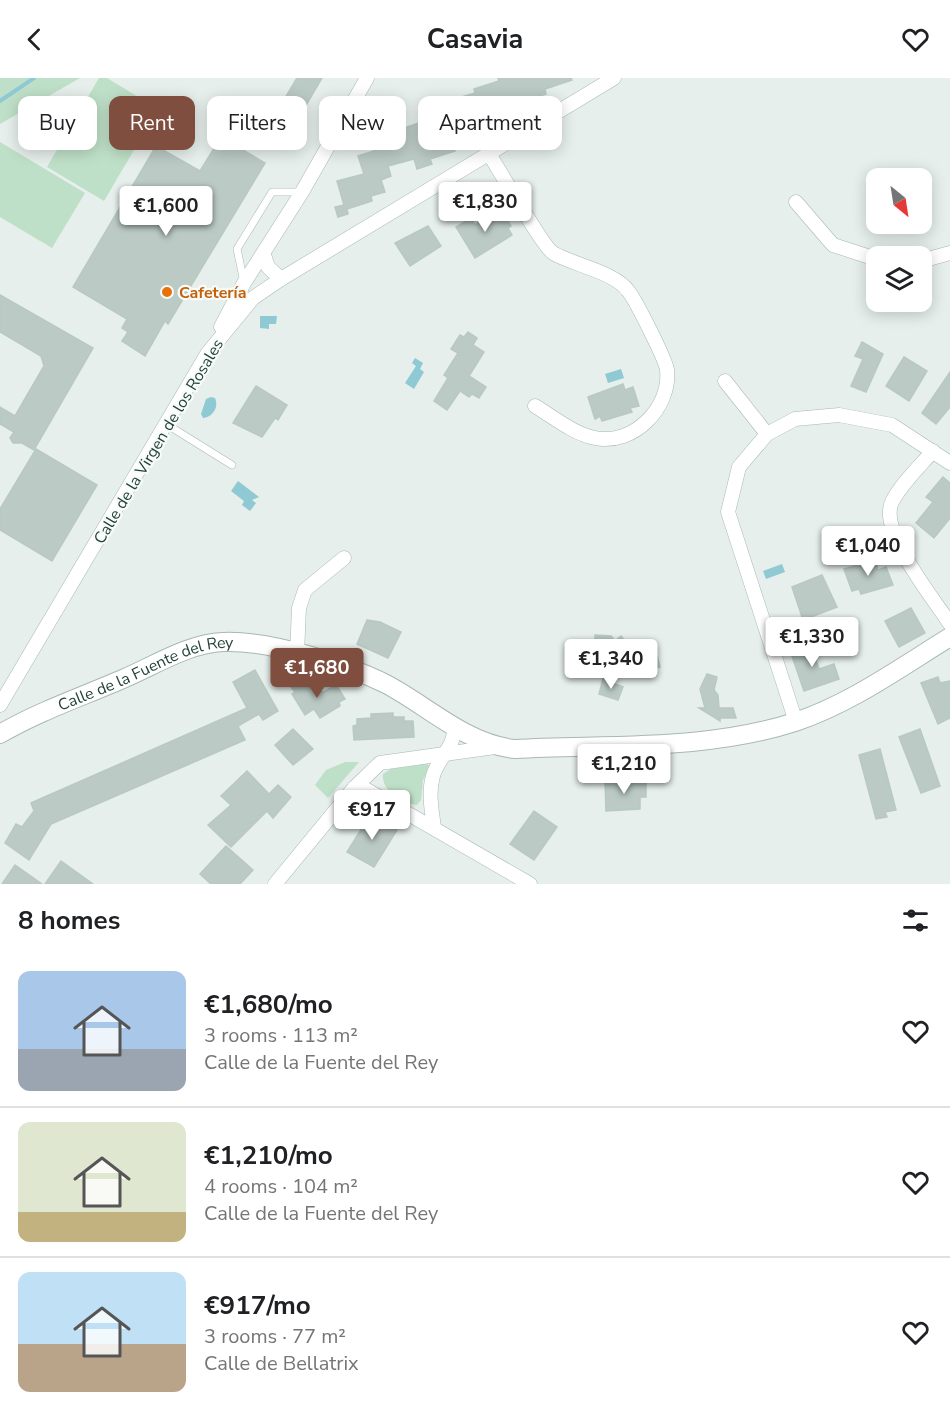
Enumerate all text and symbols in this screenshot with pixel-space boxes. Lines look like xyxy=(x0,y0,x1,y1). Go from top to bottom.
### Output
text: Casavia xyxy=(427,21,523,58)
icon: back xyxy=(18,23,51,56)
icon: heart xyxy=(899,23,932,56)
chip: Buy xyxy=(18,96,97,150)
chip: Rent xyxy=(109,96,195,150)
chip: Filters xyxy=(207,96,307,150)
chip: New xyxy=(319,96,406,150)
chip: Apartment xyxy=(418,96,562,150)
north arrow xyxy=(866,168,932,234)
map controls xyxy=(866,168,932,312)
pin: €1,830 xyxy=(436,182,534,233)
pin: €1,600 xyxy=(117,186,215,237)
text: €1,830 xyxy=(453,188,517,215)
text: €1,600 xyxy=(134,192,198,219)
button: layers xyxy=(866,246,932,312)
place label: Cafetería xyxy=(179,282,246,304)
marker: Cafetería xyxy=(160,285,174,299)
street label: Calle de la Virgen de los Rosales xyxy=(89,335,229,548)
pin: €1,040 xyxy=(819,526,917,577)
text: €1,040 xyxy=(836,532,900,559)
pin: €1,330 xyxy=(763,617,861,668)
text: €1,330 xyxy=(780,623,844,650)
street label: Calle de la Fuente del Rey xyxy=(55,632,234,717)
pin: €1,340 xyxy=(562,639,660,690)
text: €1,340 xyxy=(579,645,643,672)
pin: €1,680 xyxy=(268,648,366,699)
text: €1,680 xyxy=(285,654,349,681)
pin: €1,210 xyxy=(575,744,673,795)
text: €1,210 xyxy=(592,750,656,777)
pin: €917 xyxy=(336,790,408,841)
text: €917 xyxy=(348,796,396,823)
text: 8 homes xyxy=(18,903,120,938)
icon: filters xyxy=(899,904,932,937)
text: €1,680/mo xyxy=(204,987,333,1022)
icon: home xyxy=(66,995,138,1067)
icon: heart xyxy=(899,1015,932,1048)
text: 3 rooms · 113 m² xyxy=(204,1022,358,1049)
text: Calle de la Fuente del Rey xyxy=(204,1049,438,1076)
text: €1,210/mo xyxy=(204,1138,333,1173)
icon: home xyxy=(66,1146,138,1218)
icon: heart xyxy=(899,1166,932,1199)
text: 4 rooms · 104 m² xyxy=(204,1173,358,1200)
text: Calle de la Fuente del Rey xyxy=(204,1200,438,1227)
text: €917/mo xyxy=(204,1288,311,1323)
icon: home xyxy=(66,1296,138,1368)
icon: heart xyxy=(899,1316,932,1349)
text: 3 rooms · 77 m² xyxy=(204,1323,346,1350)
text: Calle de Bellatrix xyxy=(204,1350,359,1377)

